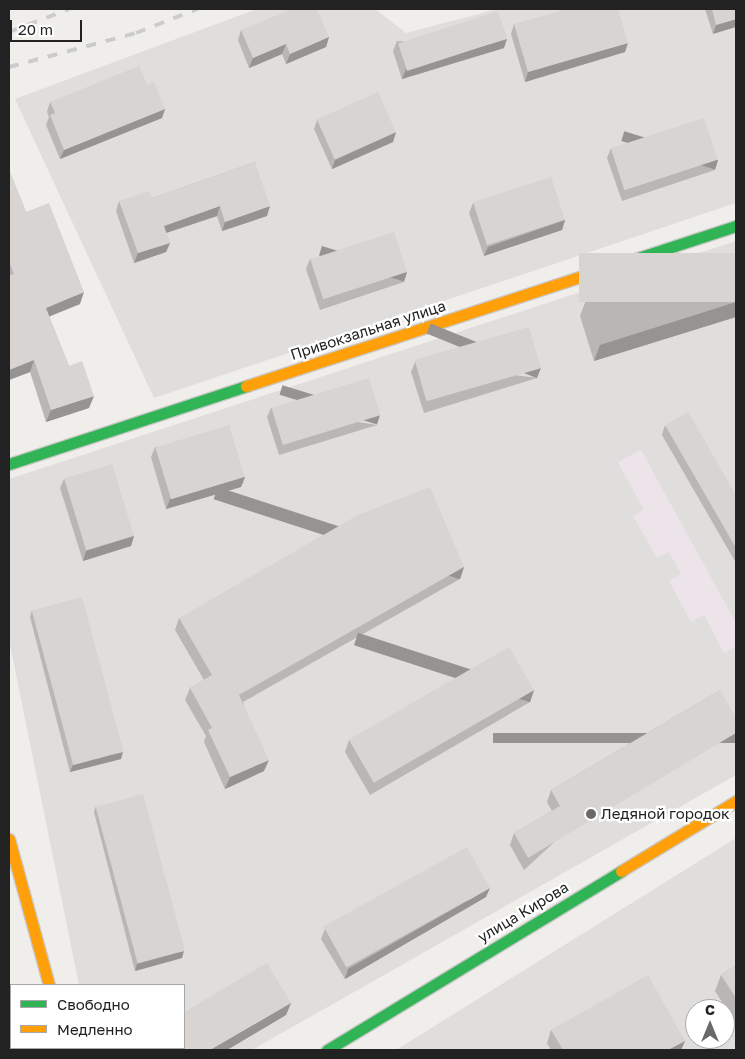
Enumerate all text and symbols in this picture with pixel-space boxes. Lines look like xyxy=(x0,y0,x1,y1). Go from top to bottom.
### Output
scale bar xyxy=(12,10,85,42)
text: 20 m xyxy=(18,20,53,38)
street label: Привокзальная улица xyxy=(288,296,448,364)
place label: Ледяной городок xyxy=(601,805,730,823)
marker: Ледяной городок xyxy=(585,808,597,820)
street label: улица Кирова xyxy=(474,878,572,946)
legend xyxy=(10,984,185,1049)
text: Свободно xyxy=(57,995,130,1013)
north arrow xyxy=(685,999,735,1049)
text: С xyxy=(705,1001,715,1018)
text: Медленно xyxy=(57,1020,133,1038)

